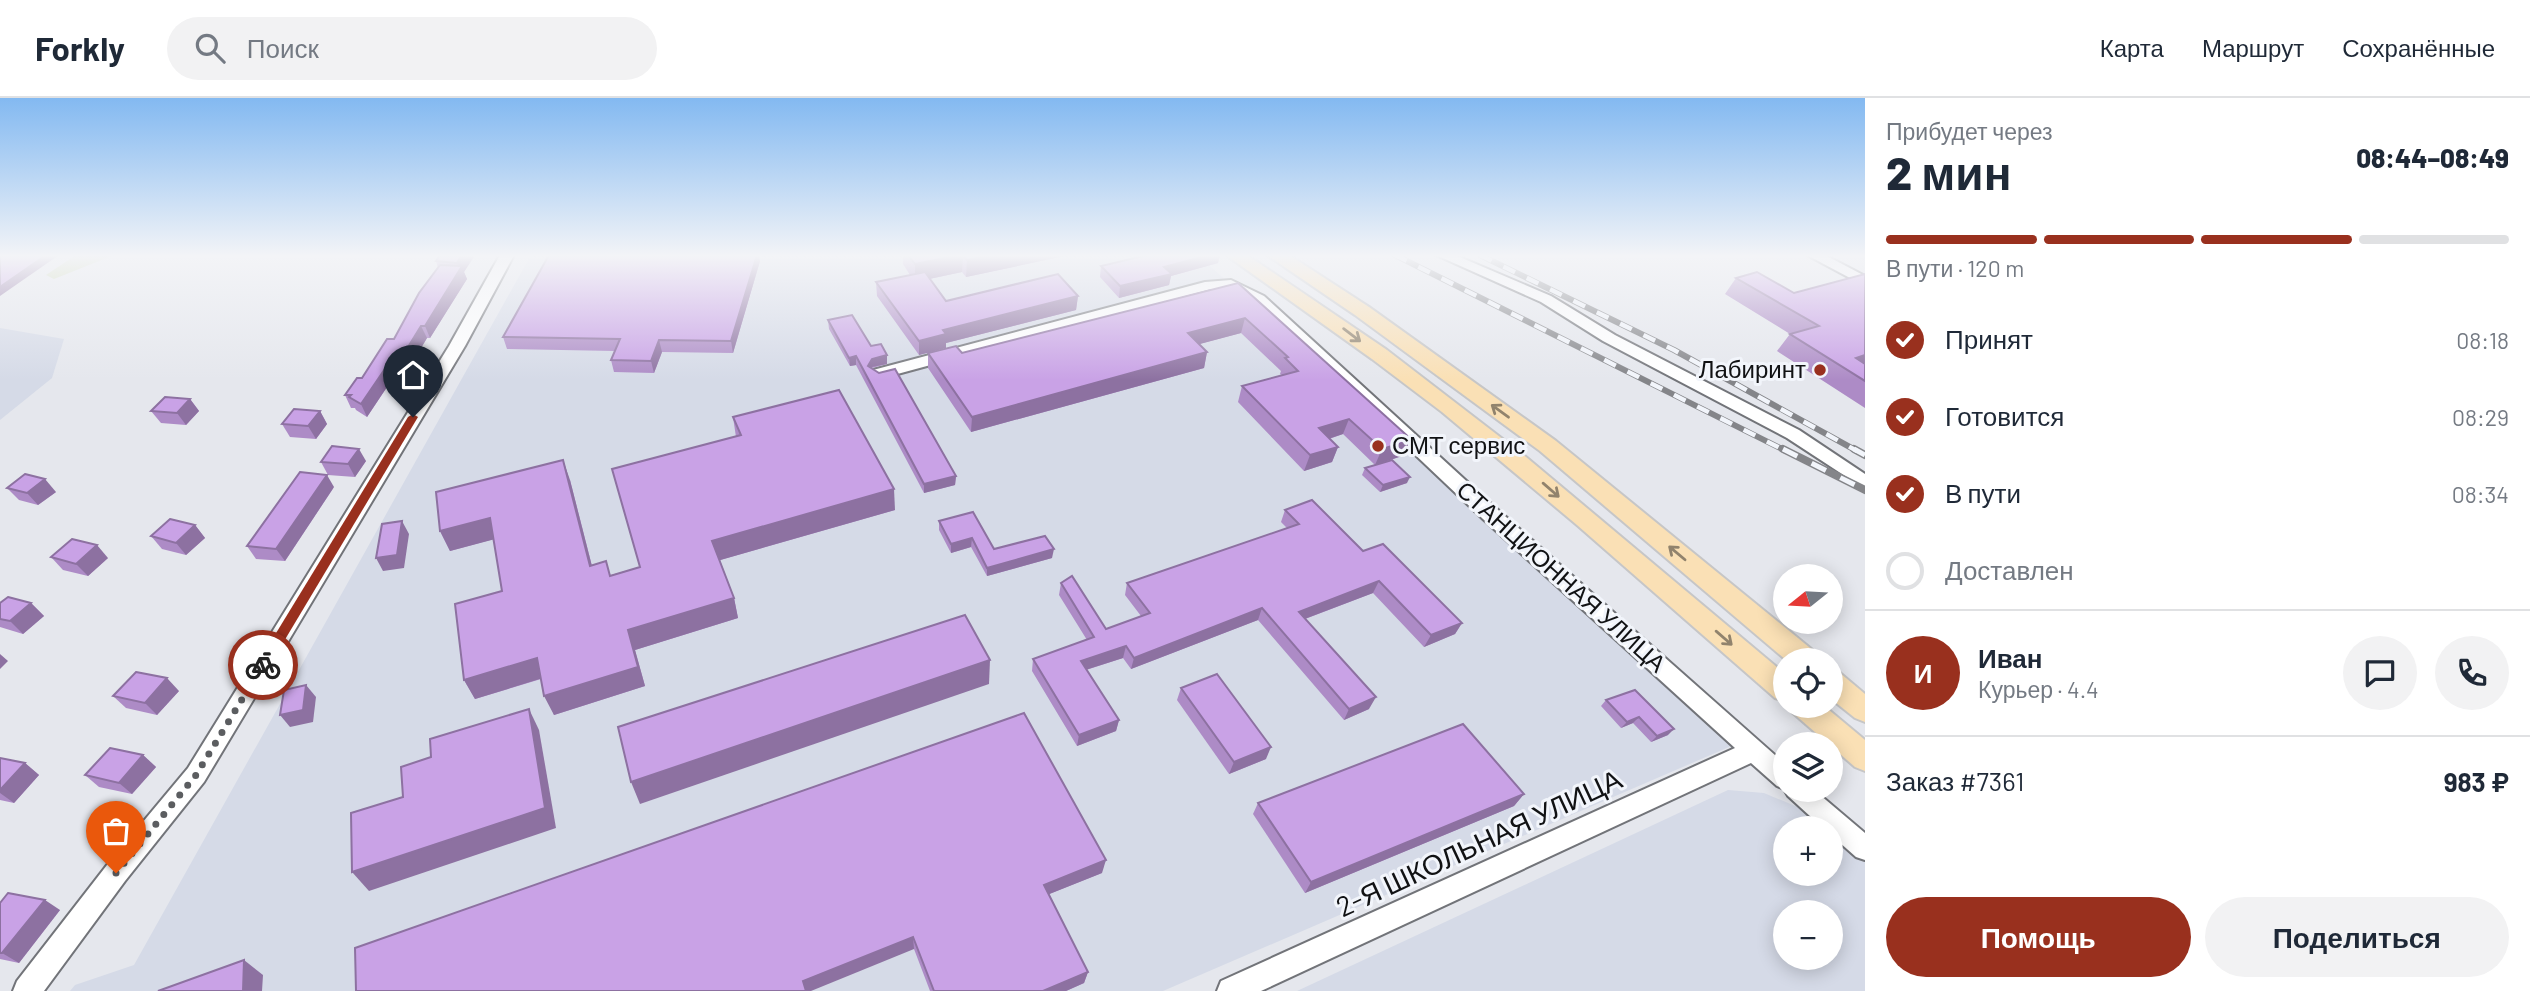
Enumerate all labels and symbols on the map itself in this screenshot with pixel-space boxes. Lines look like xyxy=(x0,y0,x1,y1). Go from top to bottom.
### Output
one-way arrow xyxy=(1343,327,1361,342)
pin xyxy=(383,345,443,417)
place label: Лабиринт xyxy=(1699,354,1806,383)
marker: Лабиринт xyxy=(1812,362,1828,378)
one-way arrow xyxy=(1491,404,1510,418)
place label: СМТ сервис xyxy=(1392,430,1525,459)
marker: СМТ сервис xyxy=(1370,438,1386,454)
street label: СТАНЦИОННАЯ УЛИЦА xyxy=(1451,474,1673,677)
one-way arrow xyxy=(1542,482,1560,498)
one-way arrow xyxy=(1668,546,1686,562)
north arrow xyxy=(1773,564,1843,634)
one-way arrow xyxy=(1715,629,1733,645)
courier xyxy=(228,630,298,700)
street label: 2-Я ШКОЛЬНАЯ УЛИЦА xyxy=(1330,761,1627,923)
pin xyxy=(86,801,146,873)

